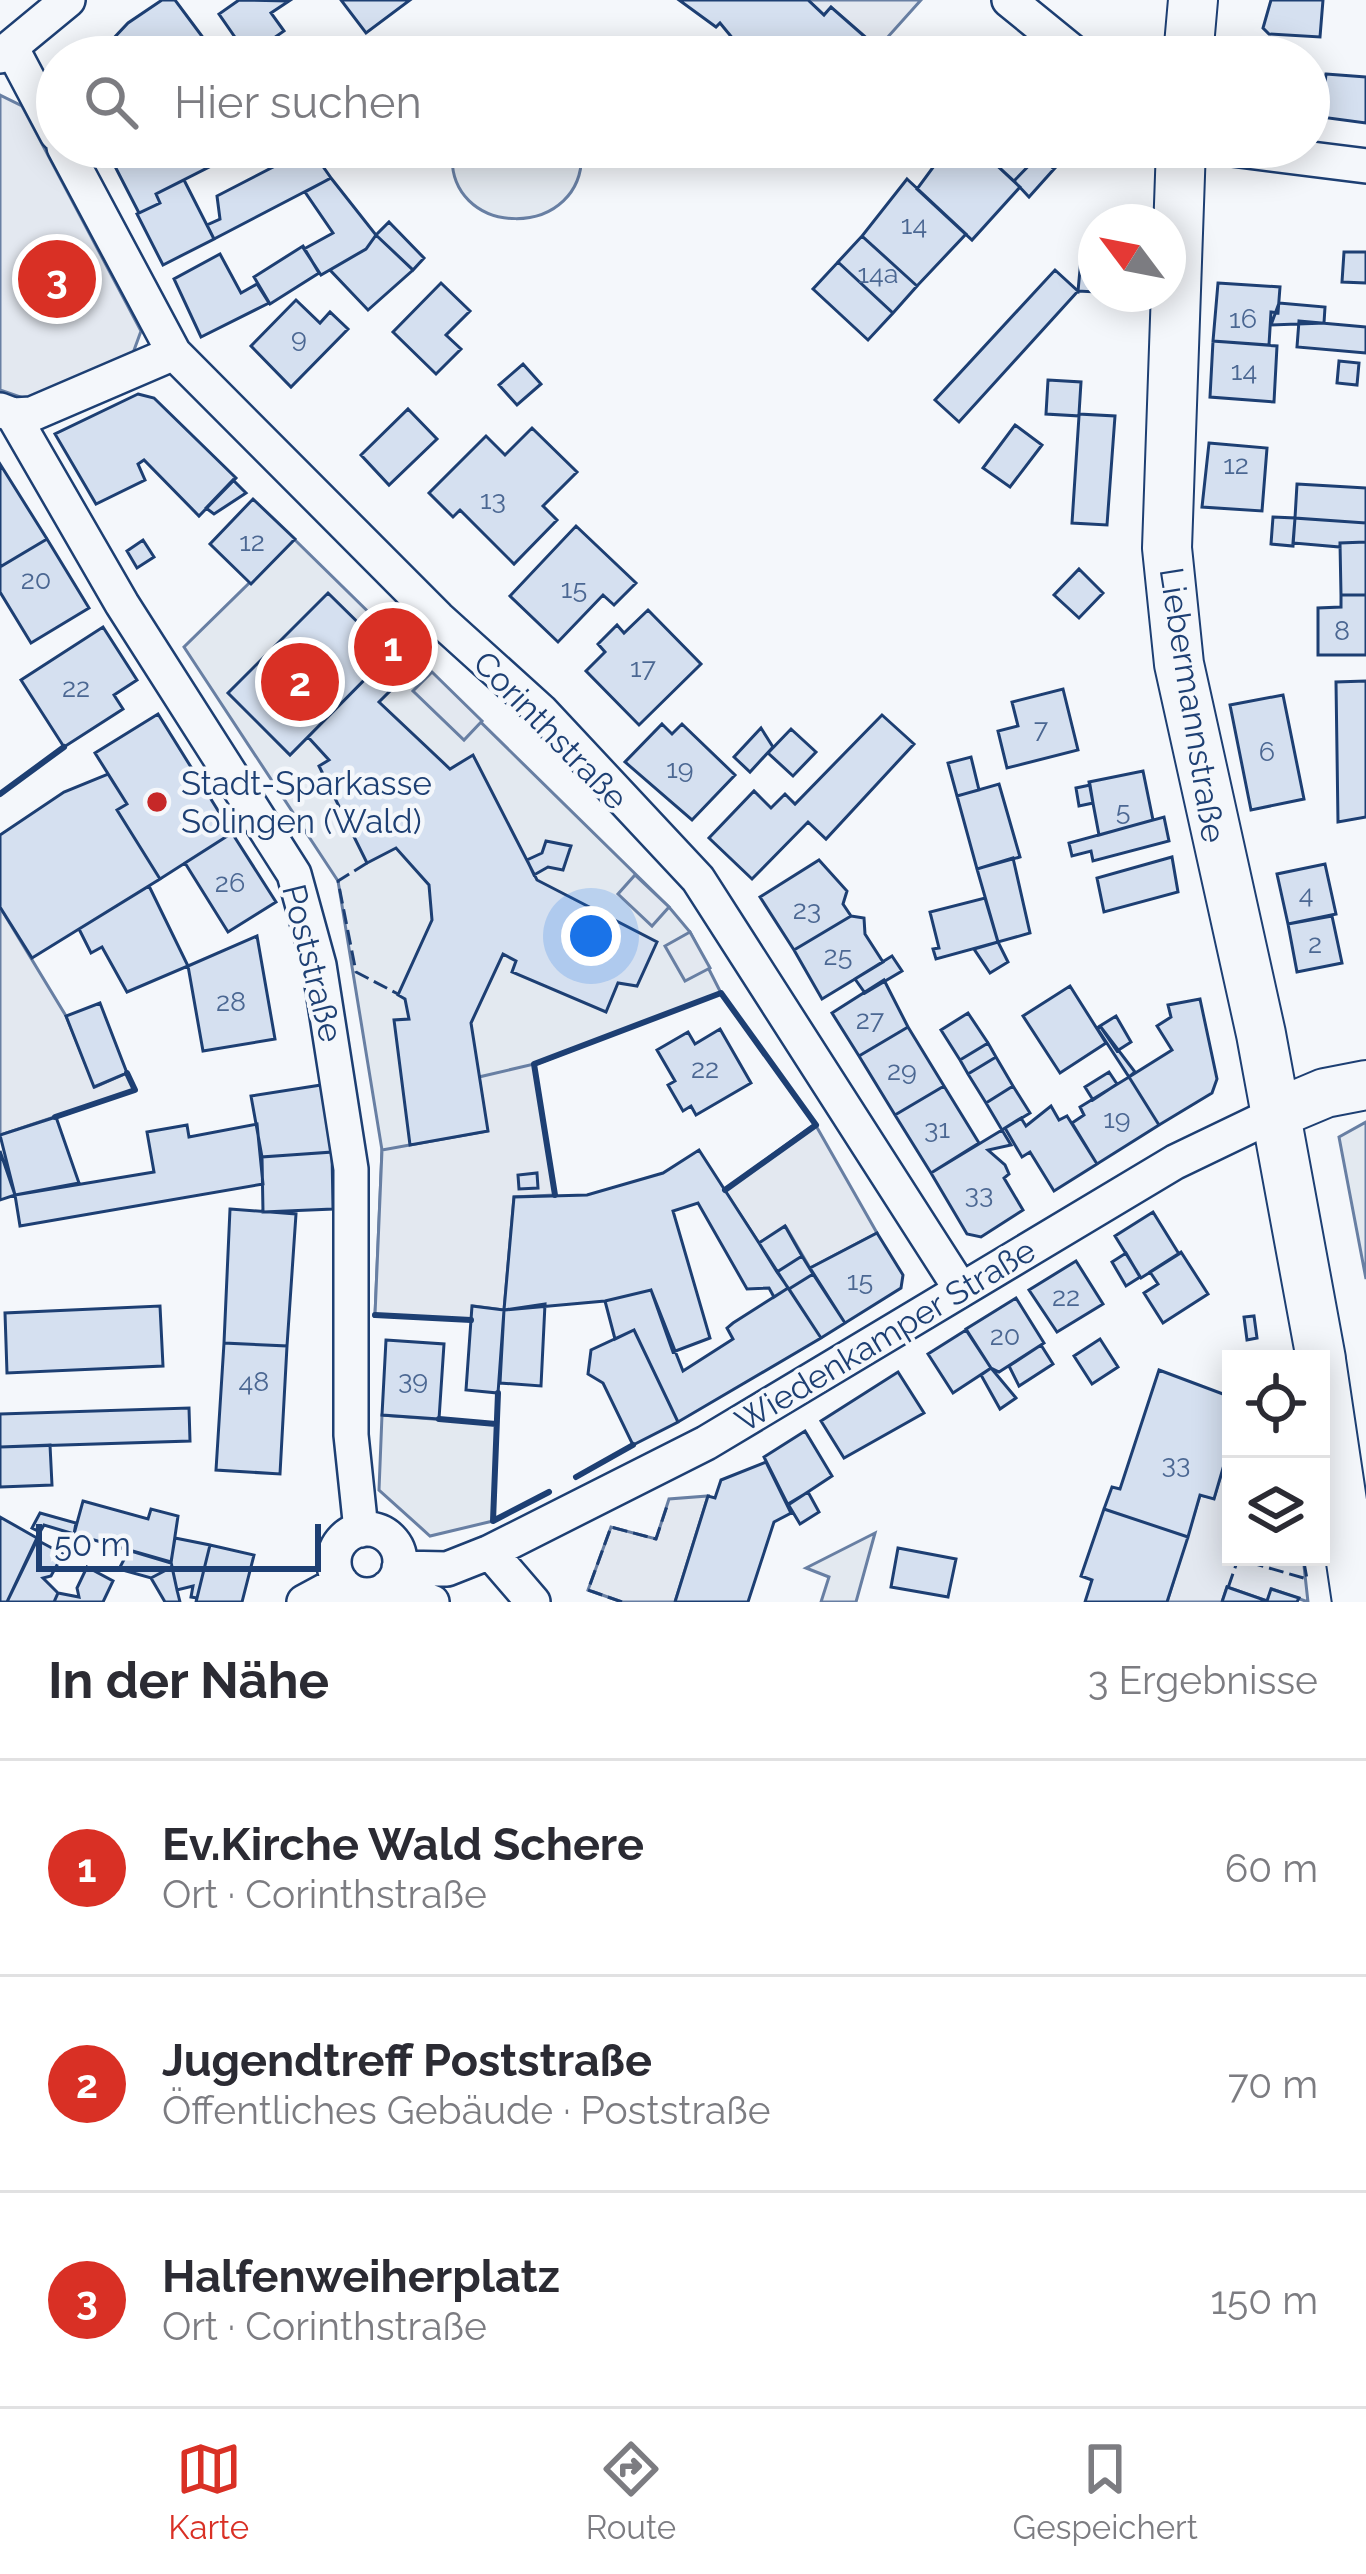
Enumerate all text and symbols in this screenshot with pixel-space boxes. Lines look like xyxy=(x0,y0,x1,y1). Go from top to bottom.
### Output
search box xyxy=(36,36,1330,168)
icon: search xyxy=(78,69,144,135)
text: Hier suchen xyxy=(174,76,422,129)
north arrow xyxy=(1078,204,1186,312)
house number: 14 xyxy=(901,209,927,240)
pin: 3 xyxy=(18,234,96,324)
house number: 14a xyxy=(857,258,899,289)
house number: 16 xyxy=(1229,303,1257,334)
house number: 9 xyxy=(291,322,307,353)
house number: 14 xyxy=(1231,355,1257,386)
house number: 12 xyxy=(1223,449,1249,480)
house number: 13 xyxy=(480,484,506,515)
house number: 12 xyxy=(239,526,265,557)
house number: 20 xyxy=(21,564,51,595)
street label: Liebermannstraße xyxy=(1152,565,1234,845)
house number: 15 xyxy=(561,573,587,604)
pin: 1 xyxy=(354,602,432,692)
house number: 8 xyxy=(1334,615,1350,646)
pin: 2 xyxy=(261,637,339,727)
street label: Corinthstraße xyxy=(466,643,636,817)
house number: 17 xyxy=(630,652,656,683)
house number: 22 xyxy=(62,672,90,703)
house number: 7 xyxy=(1034,713,1049,744)
house number: 6 xyxy=(1259,736,1275,767)
house number: 19 xyxy=(666,753,694,784)
place label: Stadt-Sparkasse Solingen (Wald) xyxy=(181,764,432,841)
marker: Stadt-Sparkasse Solingen (Wald) xyxy=(144,789,170,815)
house number: 5 xyxy=(1116,795,1130,826)
house number: 26 xyxy=(215,867,245,898)
house number: 4 xyxy=(1299,878,1313,909)
street label: Poststraße xyxy=(274,880,351,1046)
house number: 23 xyxy=(793,894,821,925)
your location xyxy=(561,906,621,966)
house number: 2 xyxy=(1308,928,1322,959)
house number: 25 xyxy=(824,940,852,971)
house number: 28 xyxy=(216,986,246,1017)
house number: 27 xyxy=(856,1004,885,1035)
house number: 22 xyxy=(691,1053,719,1084)
house number: 29 xyxy=(887,1055,917,1086)
house number: 19 xyxy=(1103,1103,1131,1134)
house number: 31 xyxy=(924,1113,950,1144)
house number: 33 xyxy=(965,1178,993,1209)
street label: Wiedenkamper Straße xyxy=(728,1230,1042,1440)
house number: 15 xyxy=(847,1265,873,1296)
house number: 22 xyxy=(1052,1281,1080,1312)
house number: 20 xyxy=(990,1320,1020,1351)
map controls xyxy=(1222,1350,1330,1566)
button: locate xyxy=(1222,1350,1330,1458)
house number: 39 xyxy=(398,1364,428,1395)
house number: 48 xyxy=(239,1366,269,1397)
house number: 33 xyxy=(1162,1448,1190,1479)
button: layers xyxy=(1222,1458,1330,1566)
scale bar xyxy=(36,1518,321,1571)
text: 50 m xyxy=(54,1525,131,1564)
text: In der Nähe xyxy=(48,1650,329,1710)
text: 3 Ergebnisse xyxy=(1088,1657,1318,1703)
text: Ev.Kirche Wald Schere xyxy=(162,1818,644,1871)
text: 1 xyxy=(77,1845,97,1891)
text: 60 m xyxy=(1225,1845,1318,1891)
text: Ort · Corinthstraße xyxy=(162,1871,487,1917)
text: Jugendtreff Poststraße xyxy=(162,2034,652,2087)
text: 2 xyxy=(76,2061,98,2107)
text: 70 m xyxy=(1228,2061,1318,2107)
text: Öffentliches Gebäude · Poststraße xyxy=(162,2087,771,2133)
text: Halfenweiherplatz xyxy=(162,2250,560,2303)
text: 3 xyxy=(76,2277,98,2323)
text: 150 m xyxy=(1210,2277,1318,2323)
text: Ort · Corinthstraße xyxy=(162,2303,487,2349)
tab: Karte xyxy=(168,2436,249,2547)
tab: Route xyxy=(586,2436,676,2547)
tab: Gespeichert xyxy=(1013,2436,1198,2547)

